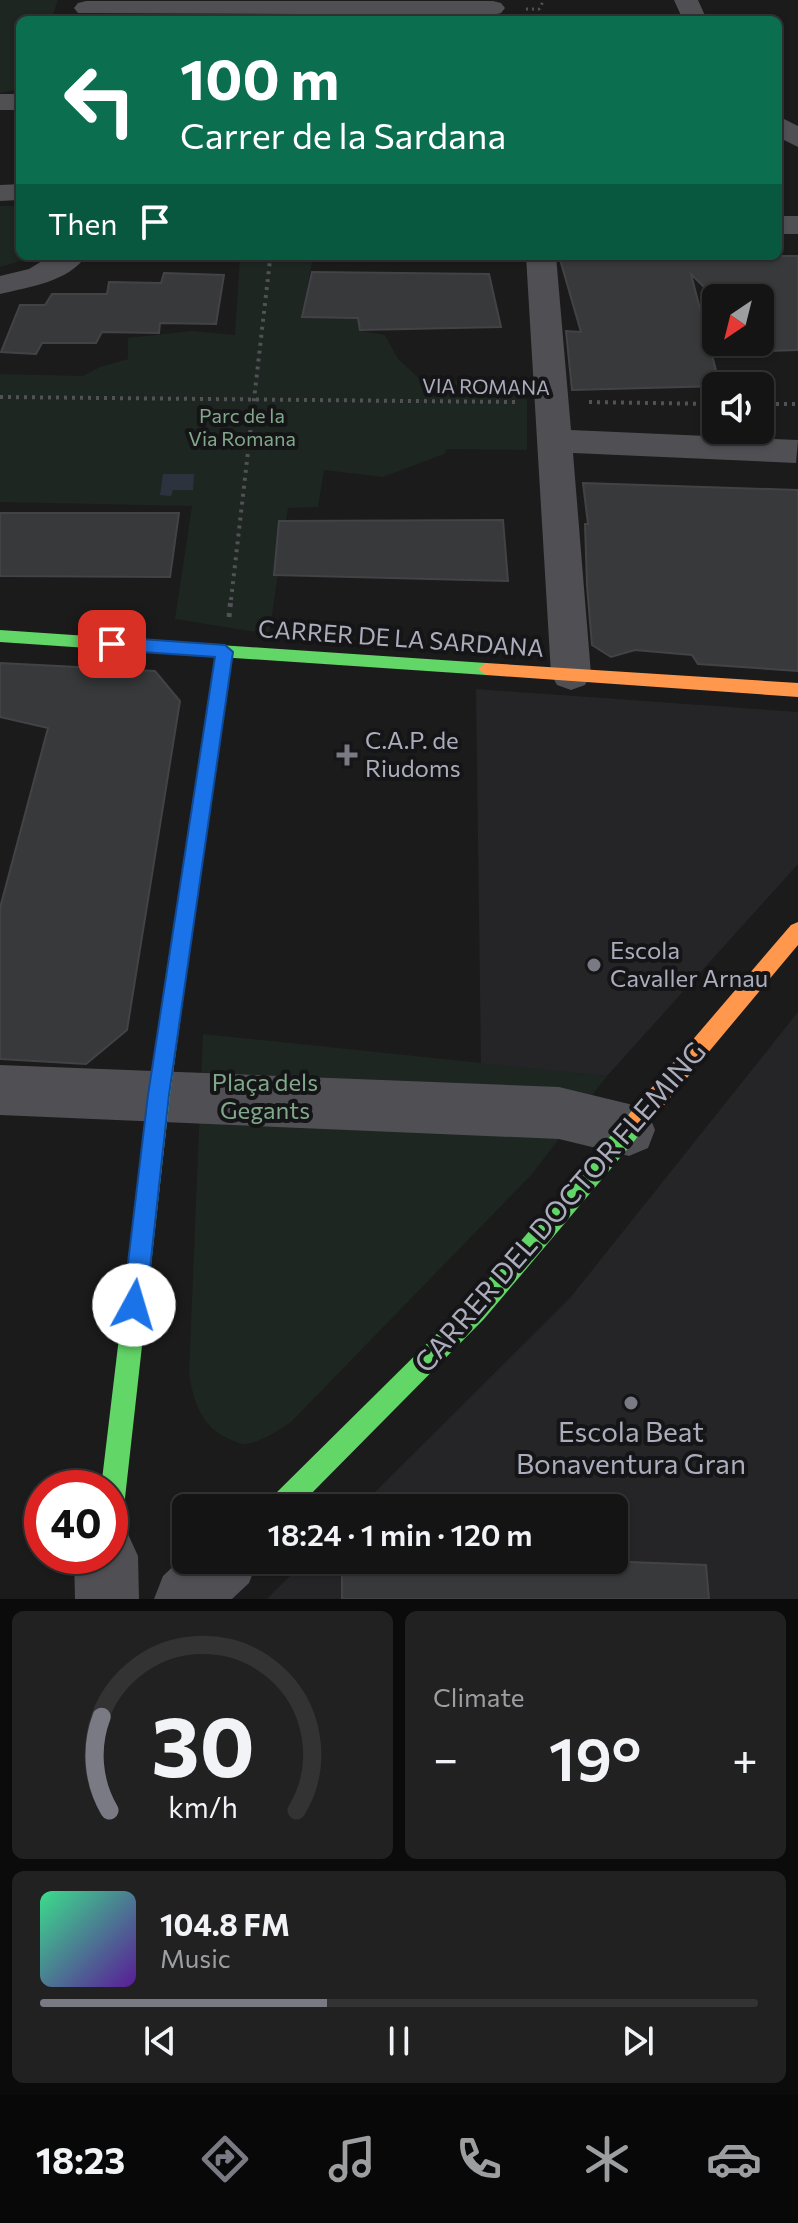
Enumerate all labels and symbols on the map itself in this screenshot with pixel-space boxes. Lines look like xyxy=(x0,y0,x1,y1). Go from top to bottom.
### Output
north arrow xyxy=(702,284,774,356)
street label: VIA ROMANA xyxy=(422,373,550,399)
park label: Parc de la Via Romana xyxy=(188,403,296,450)
pin xyxy=(78,610,146,678)
street label: CARRER DE LA SARDANA xyxy=(257,613,545,662)
place label: C.A.P. de Riudoms xyxy=(365,725,461,782)
marker: C.A.P. de Riudoms xyxy=(336,744,358,766)
place label: Escola Cavaller Arnau xyxy=(610,935,768,992)
marker: Escola Cavaller Arnau xyxy=(585,956,603,974)
street label: CARRER DEL DOCTOR FLEMING xyxy=(406,1034,712,1379)
park label: Plaça dels Gegants xyxy=(212,1067,318,1124)
position arrow xyxy=(92,1263,176,1347)
marker: Escola Beat Bonaventura Gran xyxy=(622,1394,640,1412)
place label: Escola Beat Bonaventura Gran xyxy=(516,1414,746,1480)
speed limit sign: 40 xyxy=(24,1470,128,1574)

